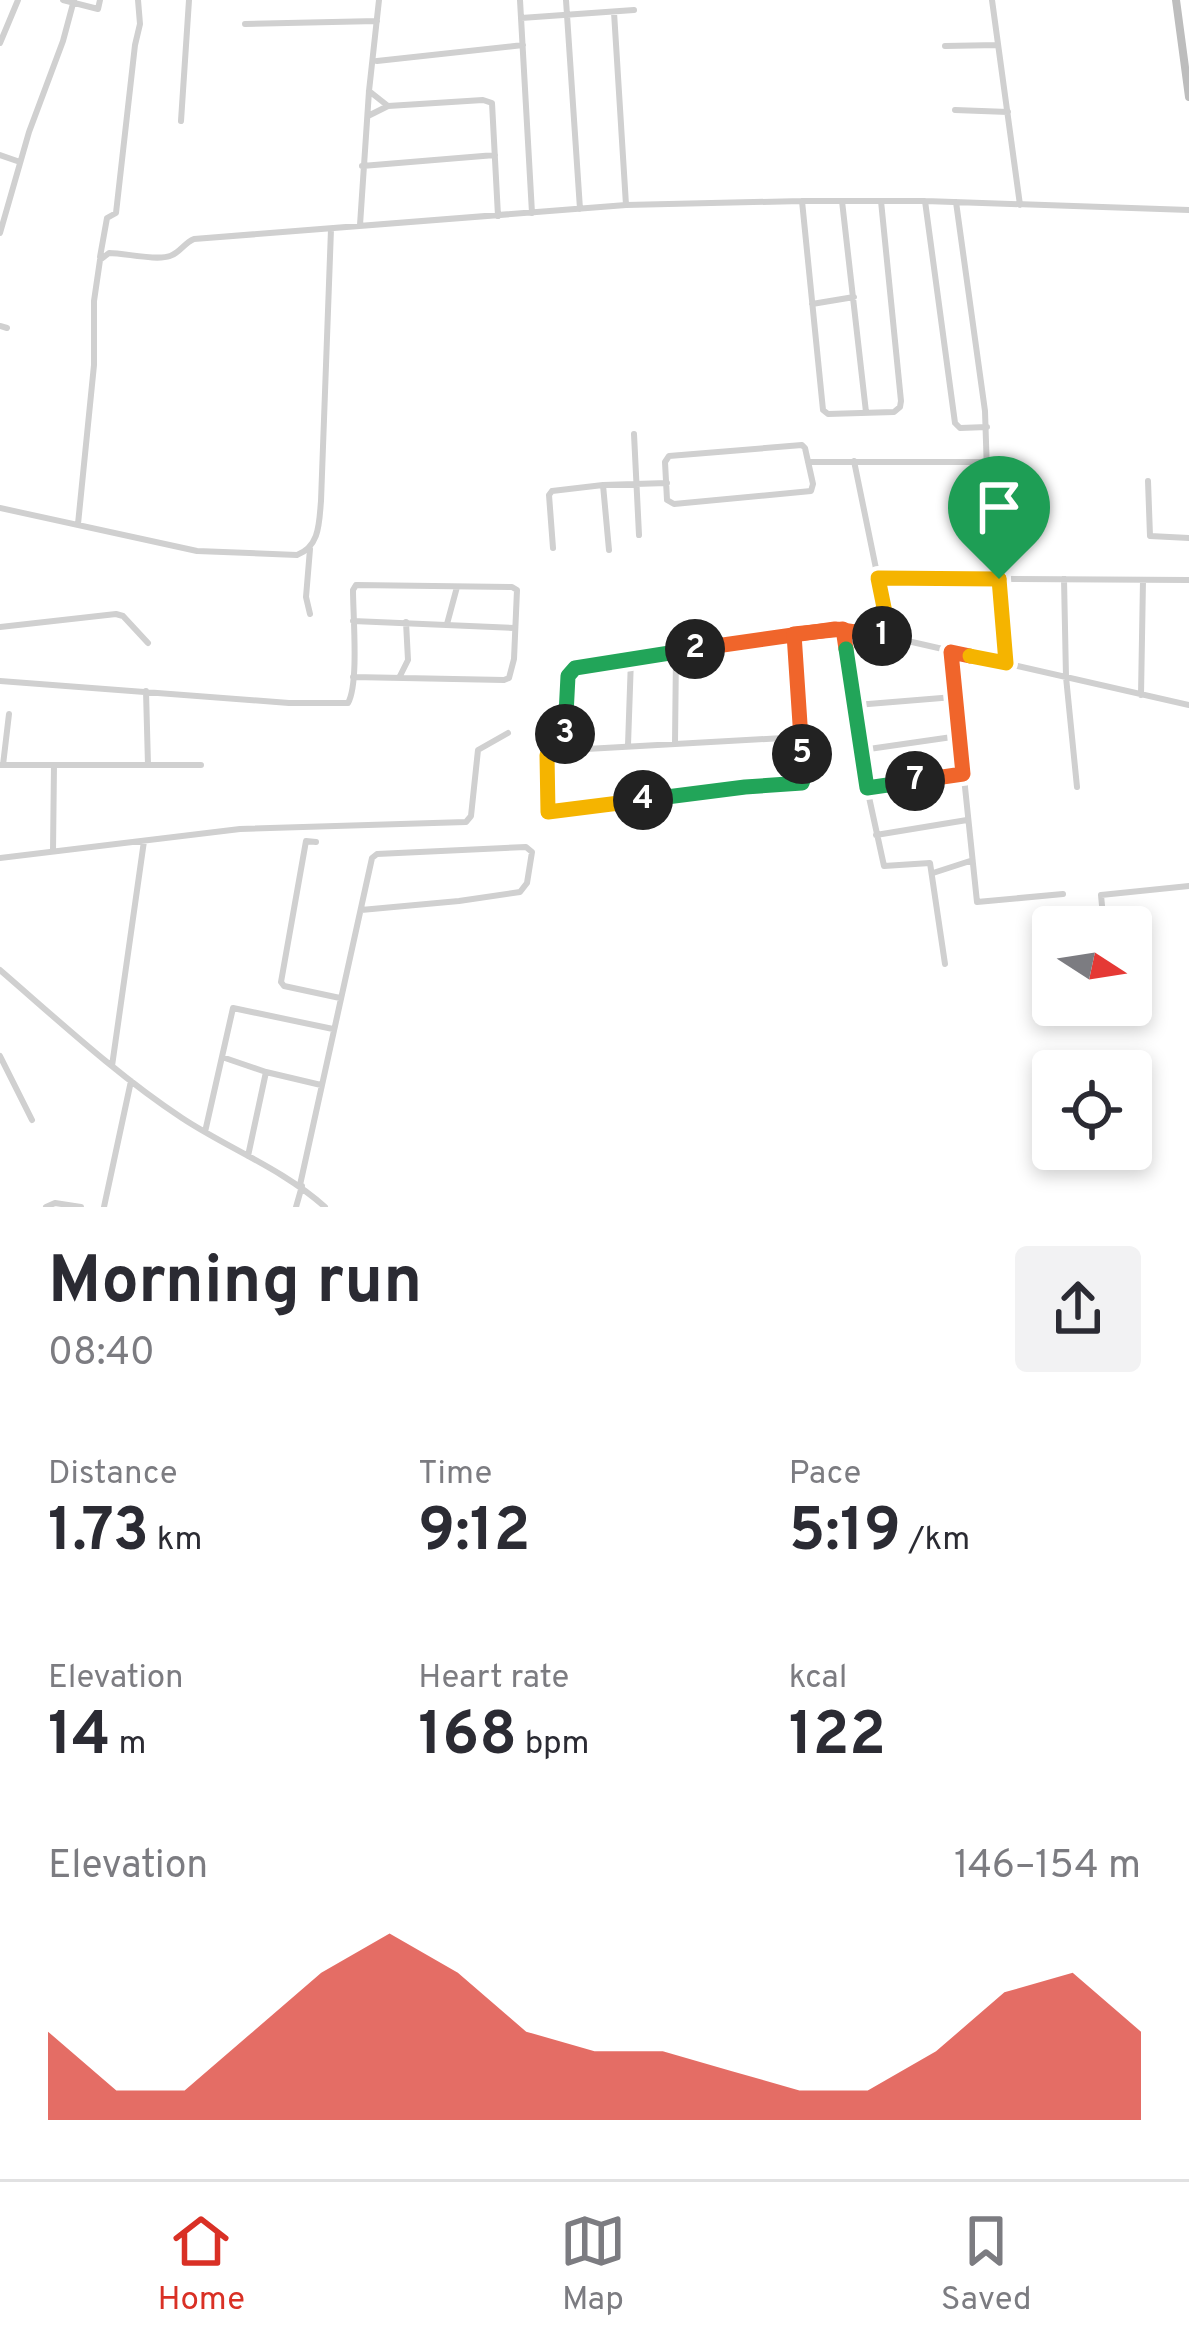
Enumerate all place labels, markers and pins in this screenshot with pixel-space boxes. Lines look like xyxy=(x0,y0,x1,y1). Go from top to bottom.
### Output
pin xyxy=(948,456,1050,579)
pin: 1 xyxy=(852,606,912,666)
pin: 2 xyxy=(665,619,725,679)
pin: 3 xyxy=(535,704,595,764)
pin: 5 xyxy=(772,724,832,784)
pin: 7 xyxy=(885,751,945,811)
pin: 4 xyxy=(613,770,673,830)

